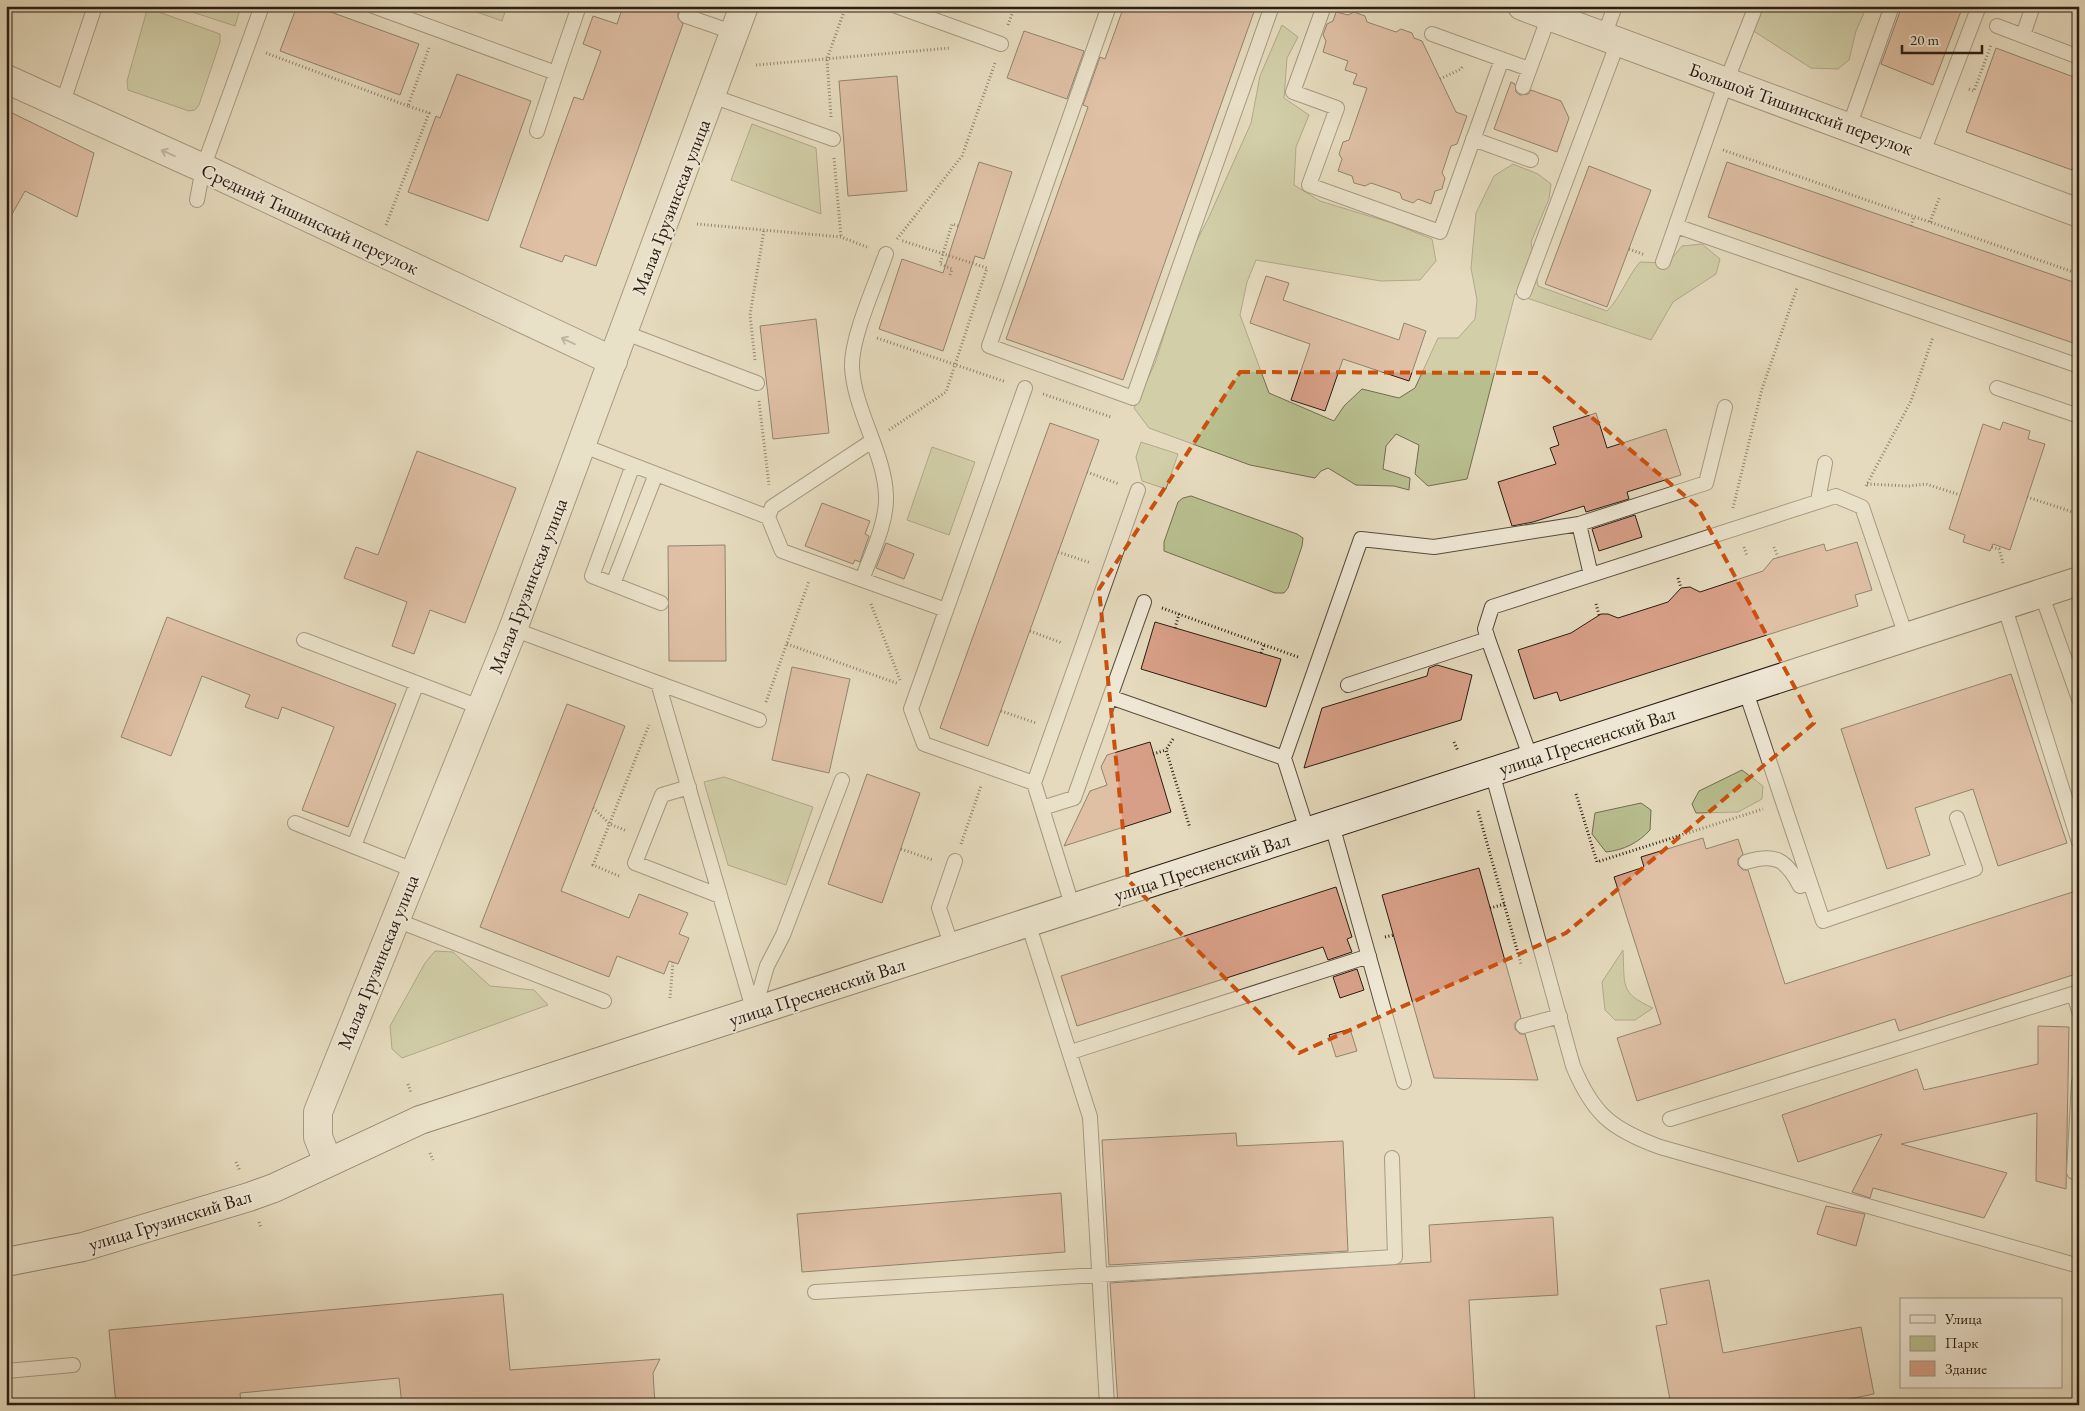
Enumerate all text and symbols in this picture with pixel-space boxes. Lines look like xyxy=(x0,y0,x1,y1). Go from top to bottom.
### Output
scale bar xyxy=(1902,22,1982,54)
text: 20 m xyxy=(1910,30,1939,49)
street label: Большой Тишинский переулок xyxy=(1685,57,1917,161)
street label: Малая Грузинская улица xyxy=(626,115,716,298)
one-way arrow xyxy=(161,147,176,157)
street label: Средний Тишинский переулок xyxy=(197,158,423,280)
one-way arrow xyxy=(561,335,576,345)
street label: Малая Грузинская улица xyxy=(483,494,573,677)
street label: улица Пресненский Вал xyxy=(1496,701,1678,781)
street label: улица Пресненский Вал xyxy=(1111,827,1293,907)
street label: Малая Грузинская улица xyxy=(332,871,425,1053)
street label: улица Пресненский Вал xyxy=(726,952,908,1032)
street label: улица Грузинский Вал xyxy=(86,1183,254,1257)
legend xyxy=(1900,1298,2062,1388)
text: Улица xyxy=(1944,1309,1982,1328)
text: Парк xyxy=(1945,1333,1978,1352)
text: Здание xyxy=(1945,1359,1987,1378)

